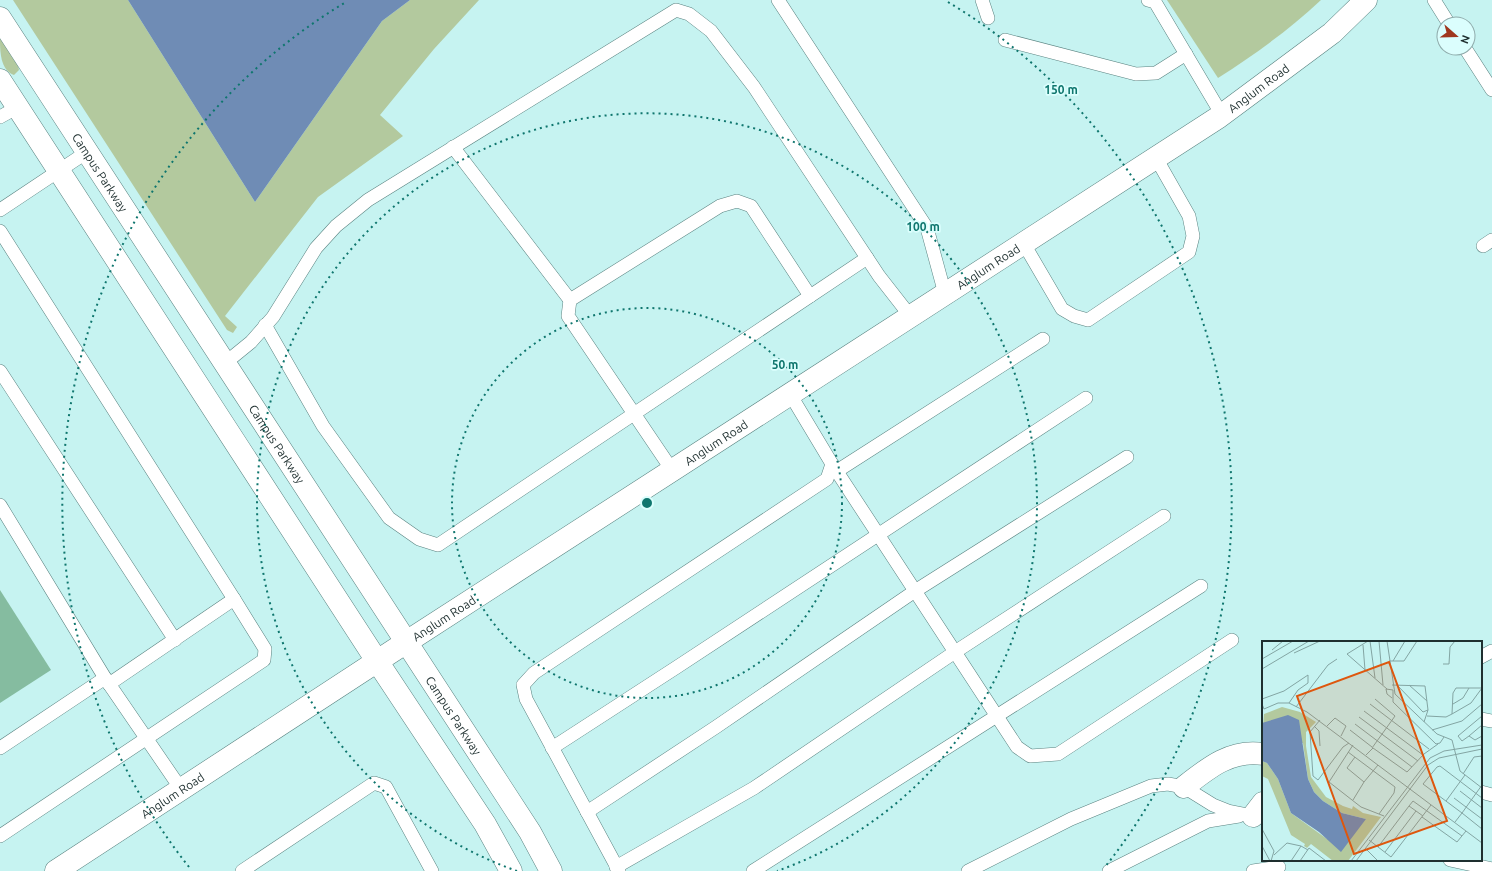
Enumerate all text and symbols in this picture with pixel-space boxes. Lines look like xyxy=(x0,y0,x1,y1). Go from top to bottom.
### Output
north arrow xyxy=(1436,16,1476,56)
text: N xyxy=(1458,34,1472,45)
street label: Anglum Road xyxy=(1225,61,1291,115)
text: 150 m xyxy=(1044,83,1078,96)
street label: Campus Parkway xyxy=(70,131,131,214)
text: 100 m xyxy=(906,220,940,233)
street label: Anglum Road xyxy=(954,241,1022,291)
text: 50 m xyxy=(772,358,798,371)
street label: Campus Parkway xyxy=(247,402,308,486)
street label: Anglum Road xyxy=(682,417,750,467)
centre of rings xyxy=(640,496,654,510)
street label: Anglum Road xyxy=(410,593,478,643)
inset map xyxy=(1262,641,1482,861)
street label: Campus Parkway xyxy=(424,674,484,757)
street label: Anglum Road xyxy=(139,770,206,820)

